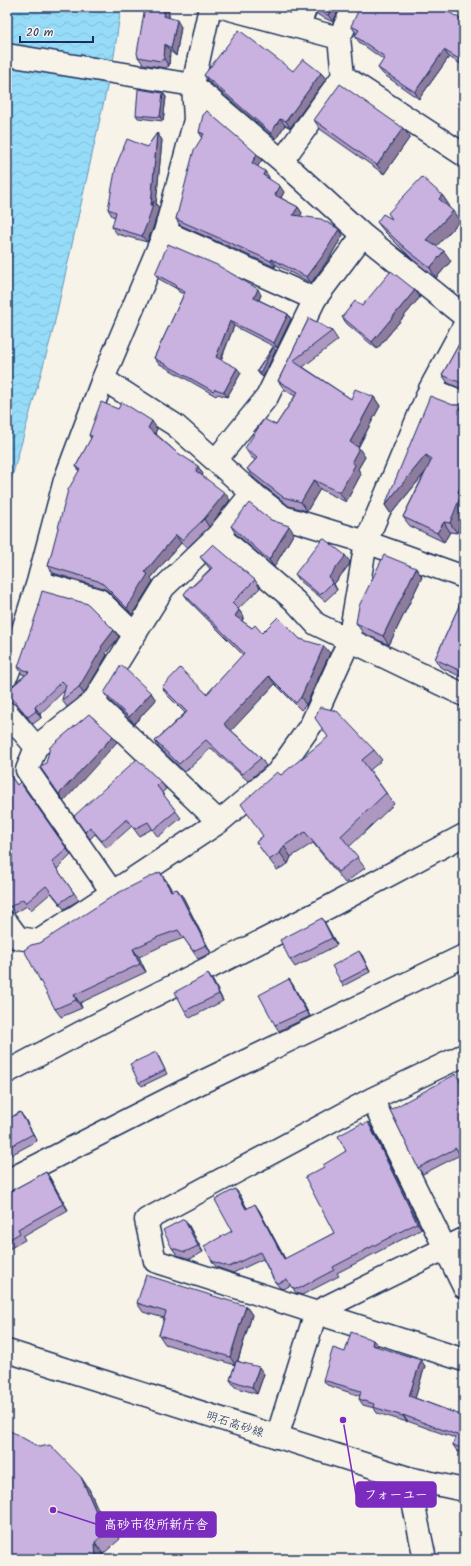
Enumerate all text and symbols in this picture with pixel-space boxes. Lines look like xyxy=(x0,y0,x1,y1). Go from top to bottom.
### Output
scale bar xyxy=(20,18,93,44)
text: 20 m xyxy=(26,23,54,42)
street label: 明石高砂線 xyxy=(203,1406,266,1443)
callout: フォーユー xyxy=(356,1482,436,1507)
text: フォーユー xyxy=(364,1485,428,1506)
callout: 高砂市役所新庁舎 xyxy=(96,1512,216,1537)
text: 高砂市役所新庁舎 xyxy=(104,1515,208,1536)

